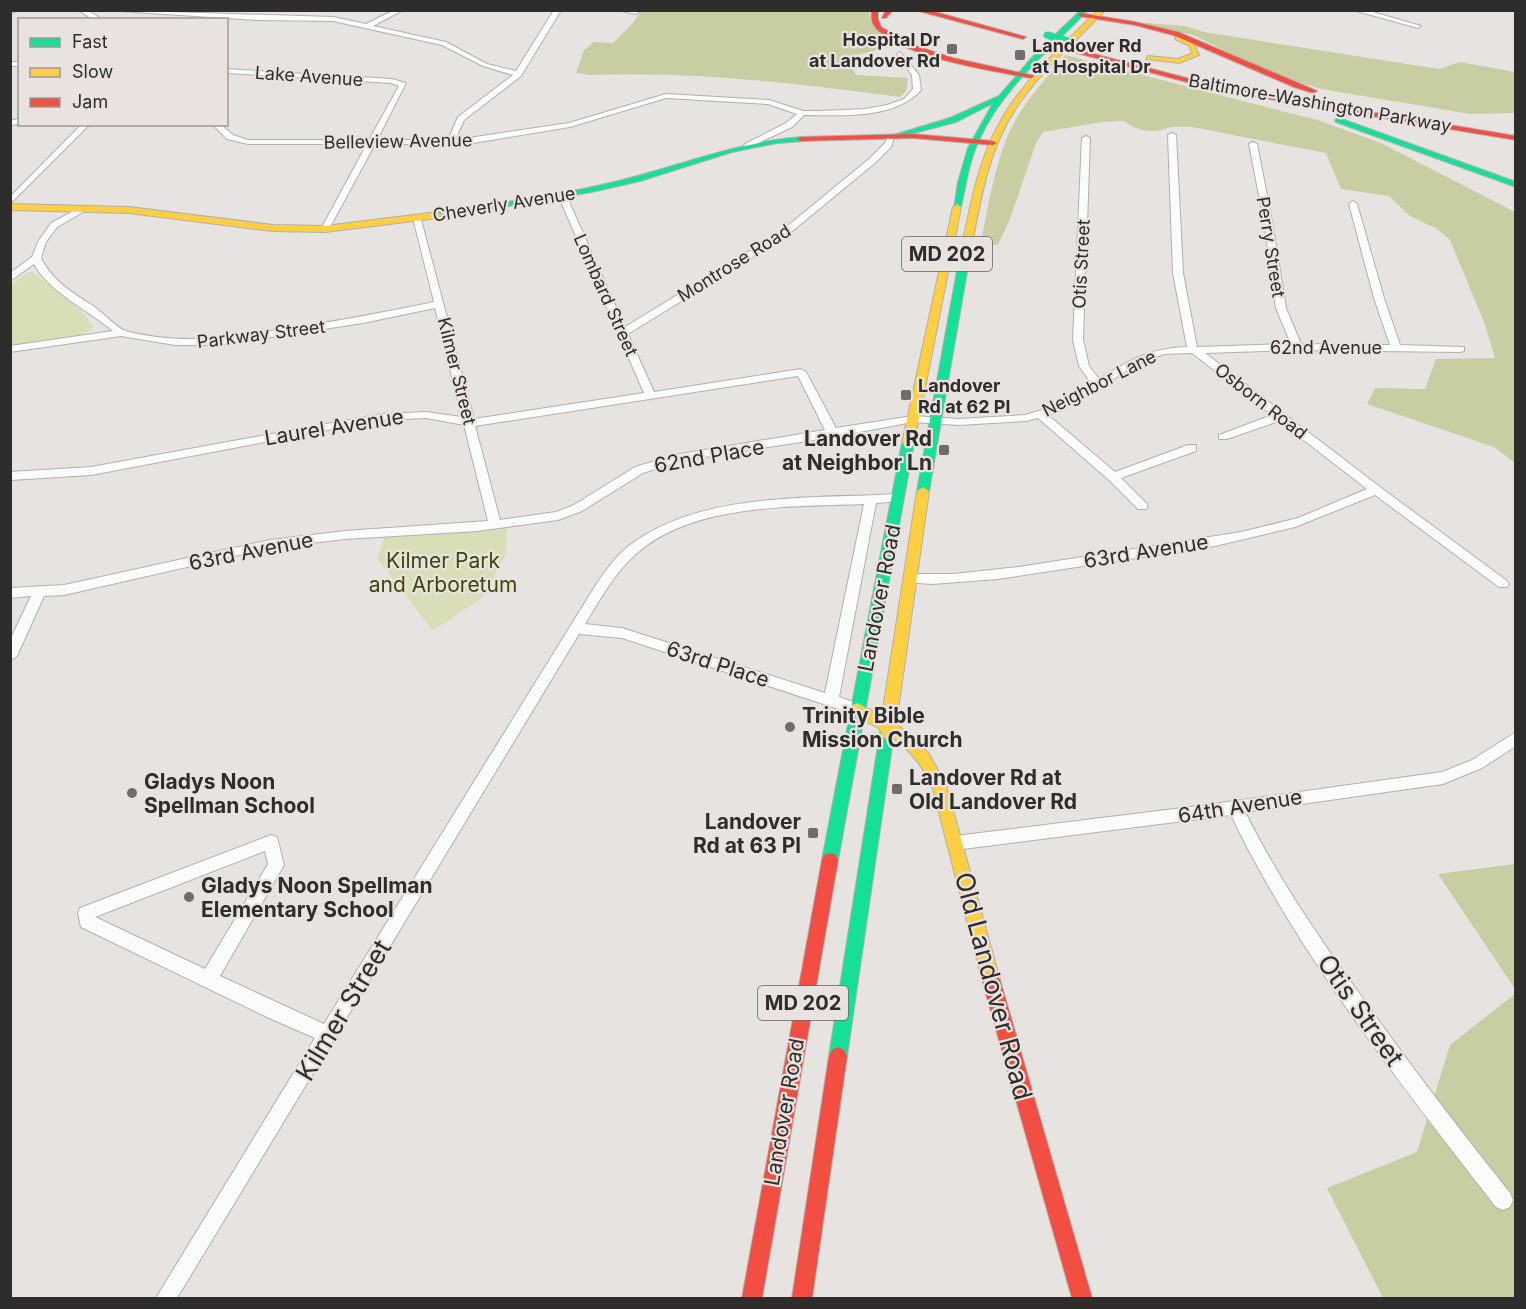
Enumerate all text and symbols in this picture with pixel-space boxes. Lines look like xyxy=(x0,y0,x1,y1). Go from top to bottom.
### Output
legend xyxy=(18,18,228,126)
place label: Hospital Dr at Landover Rd xyxy=(809,29,940,71)
text: Fast xyxy=(72,31,108,52)
place label: Landover Rd at Hospital Dr xyxy=(1032,35,1151,77)
marker: Hospital Dr at Landover Rd xyxy=(945,42,959,56)
marker: Landover Rd at Hospital Dr xyxy=(1013,48,1027,62)
text: Slow xyxy=(72,61,113,82)
street label: Lake Avenue xyxy=(254,62,364,90)
street label: Baltimore-Washington Parkway xyxy=(1187,70,1453,136)
text: Jam xyxy=(72,91,108,112)
street label: Belleview Avenue xyxy=(323,129,473,153)
street label: Cheverly Avenue xyxy=(431,182,577,226)
street label: Perry Street xyxy=(1253,195,1289,299)
street label: Otis Street xyxy=(1068,219,1094,309)
street label: Montrose Road xyxy=(674,220,794,306)
street label: Lombard Street xyxy=(570,231,642,359)
road number: MD 202 xyxy=(902,237,992,271)
street label: Kilmer Street xyxy=(434,315,481,427)
street label: Parkway Street xyxy=(196,316,326,352)
street label: 62nd Avenue xyxy=(1270,337,1382,358)
street label: Neighbor Lane xyxy=(1038,345,1160,421)
street label: Osborn Road xyxy=(1211,358,1311,444)
place label: Landover Rd at 62 Pl xyxy=(918,375,1010,417)
marker: Landover Rd at 62 Pl xyxy=(899,388,913,402)
street label: Laurel Avenue xyxy=(263,404,405,450)
place label: Landover Rd at Neighbor Ln xyxy=(782,426,932,475)
street label: 62nd Place xyxy=(652,434,766,478)
marker: Landover Rd at Neighbor Ln xyxy=(937,443,951,457)
street label: Landover Road xyxy=(852,522,906,674)
street label: 63rd Avenue xyxy=(187,527,315,575)
street label: 63rd Avenue xyxy=(1082,529,1210,573)
park label: Kilmer Park and Arboretum xyxy=(369,548,517,597)
street label: 63rd Place xyxy=(663,636,773,692)
place label: Trinity Bible Mission Church xyxy=(802,703,963,752)
marker: Trinity Bible Mission Church xyxy=(783,720,797,734)
place label: Landover Rd at Old Landover Rd xyxy=(909,765,1077,814)
place label: Gladys Noon Spellman School xyxy=(144,769,315,818)
marker: Landover Rd at Old Landover Rd xyxy=(890,782,904,796)
street label: 64th Avenue xyxy=(1176,784,1304,828)
marker: Gladys Noon Spellman School xyxy=(125,786,139,800)
place label: Landover Rd at 63 Pl xyxy=(693,809,801,858)
marker: Landover Rd at 63 Pl xyxy=(806,826,820,840)
street label: Old Landover Road xyxy=(949,869,1039,1103)
place label: Gladys Noon Spellman Elementary School xyxy=(201,873,433,922)
marker: Gladys Noon Spellman Elementary School xyxy=(182,890,196,904)
street label: Kilmer Street xyxy=(289,934,397,1086)
street label: Otis Street xyxy=(1311,948,1411,1072)
road number: MD 202 xyxy=(758,986,848,1020)
street label: Landover Road xyxy=(759,1036,809,1188)

